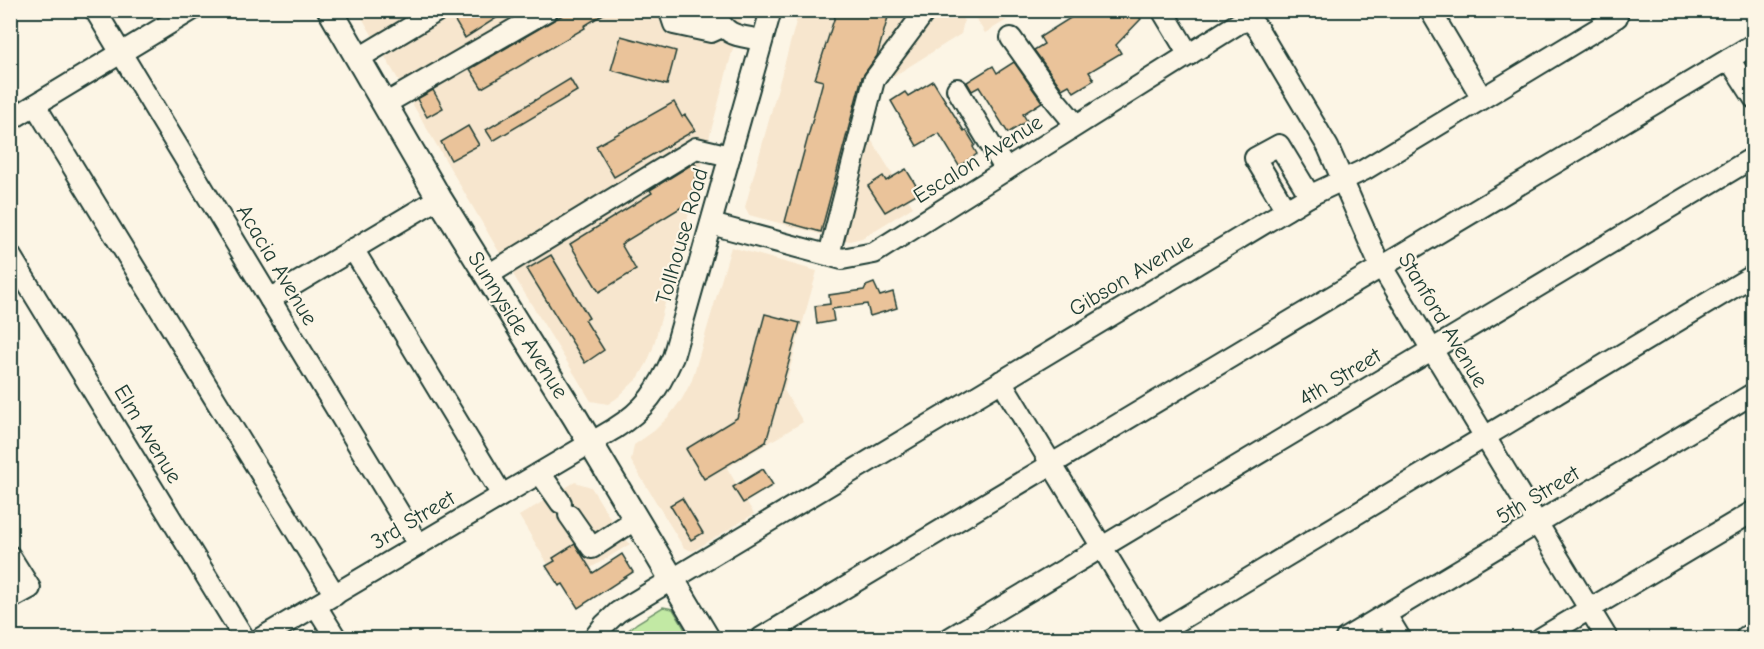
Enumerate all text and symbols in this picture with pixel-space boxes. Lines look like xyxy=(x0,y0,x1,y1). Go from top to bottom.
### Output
street label: Escalon Avenue xyxy=(909,109,1047,209)
street label: Tollhouse Road xyxy=(650,165,714,307)
street label: Acacia Avenue xyxy=(231,200,323,330)
street label: Gibson Avenue xyxy=(1064,228,1198,322)
street label: Sunnyside Avenue xyxy=(462,247,574,403)
street label: Stanford Avenue xyxy=(1393,248,1493,392)
street label: 4th Street xyxy=(1294,342,1386,412)
street label: Elm Avenue xyxy=(108,380,188,488)
street label: 5th Street xyxy=(1492,460,1585,530)
street label: 3rd Street xyxy=(366,484,460,555)

